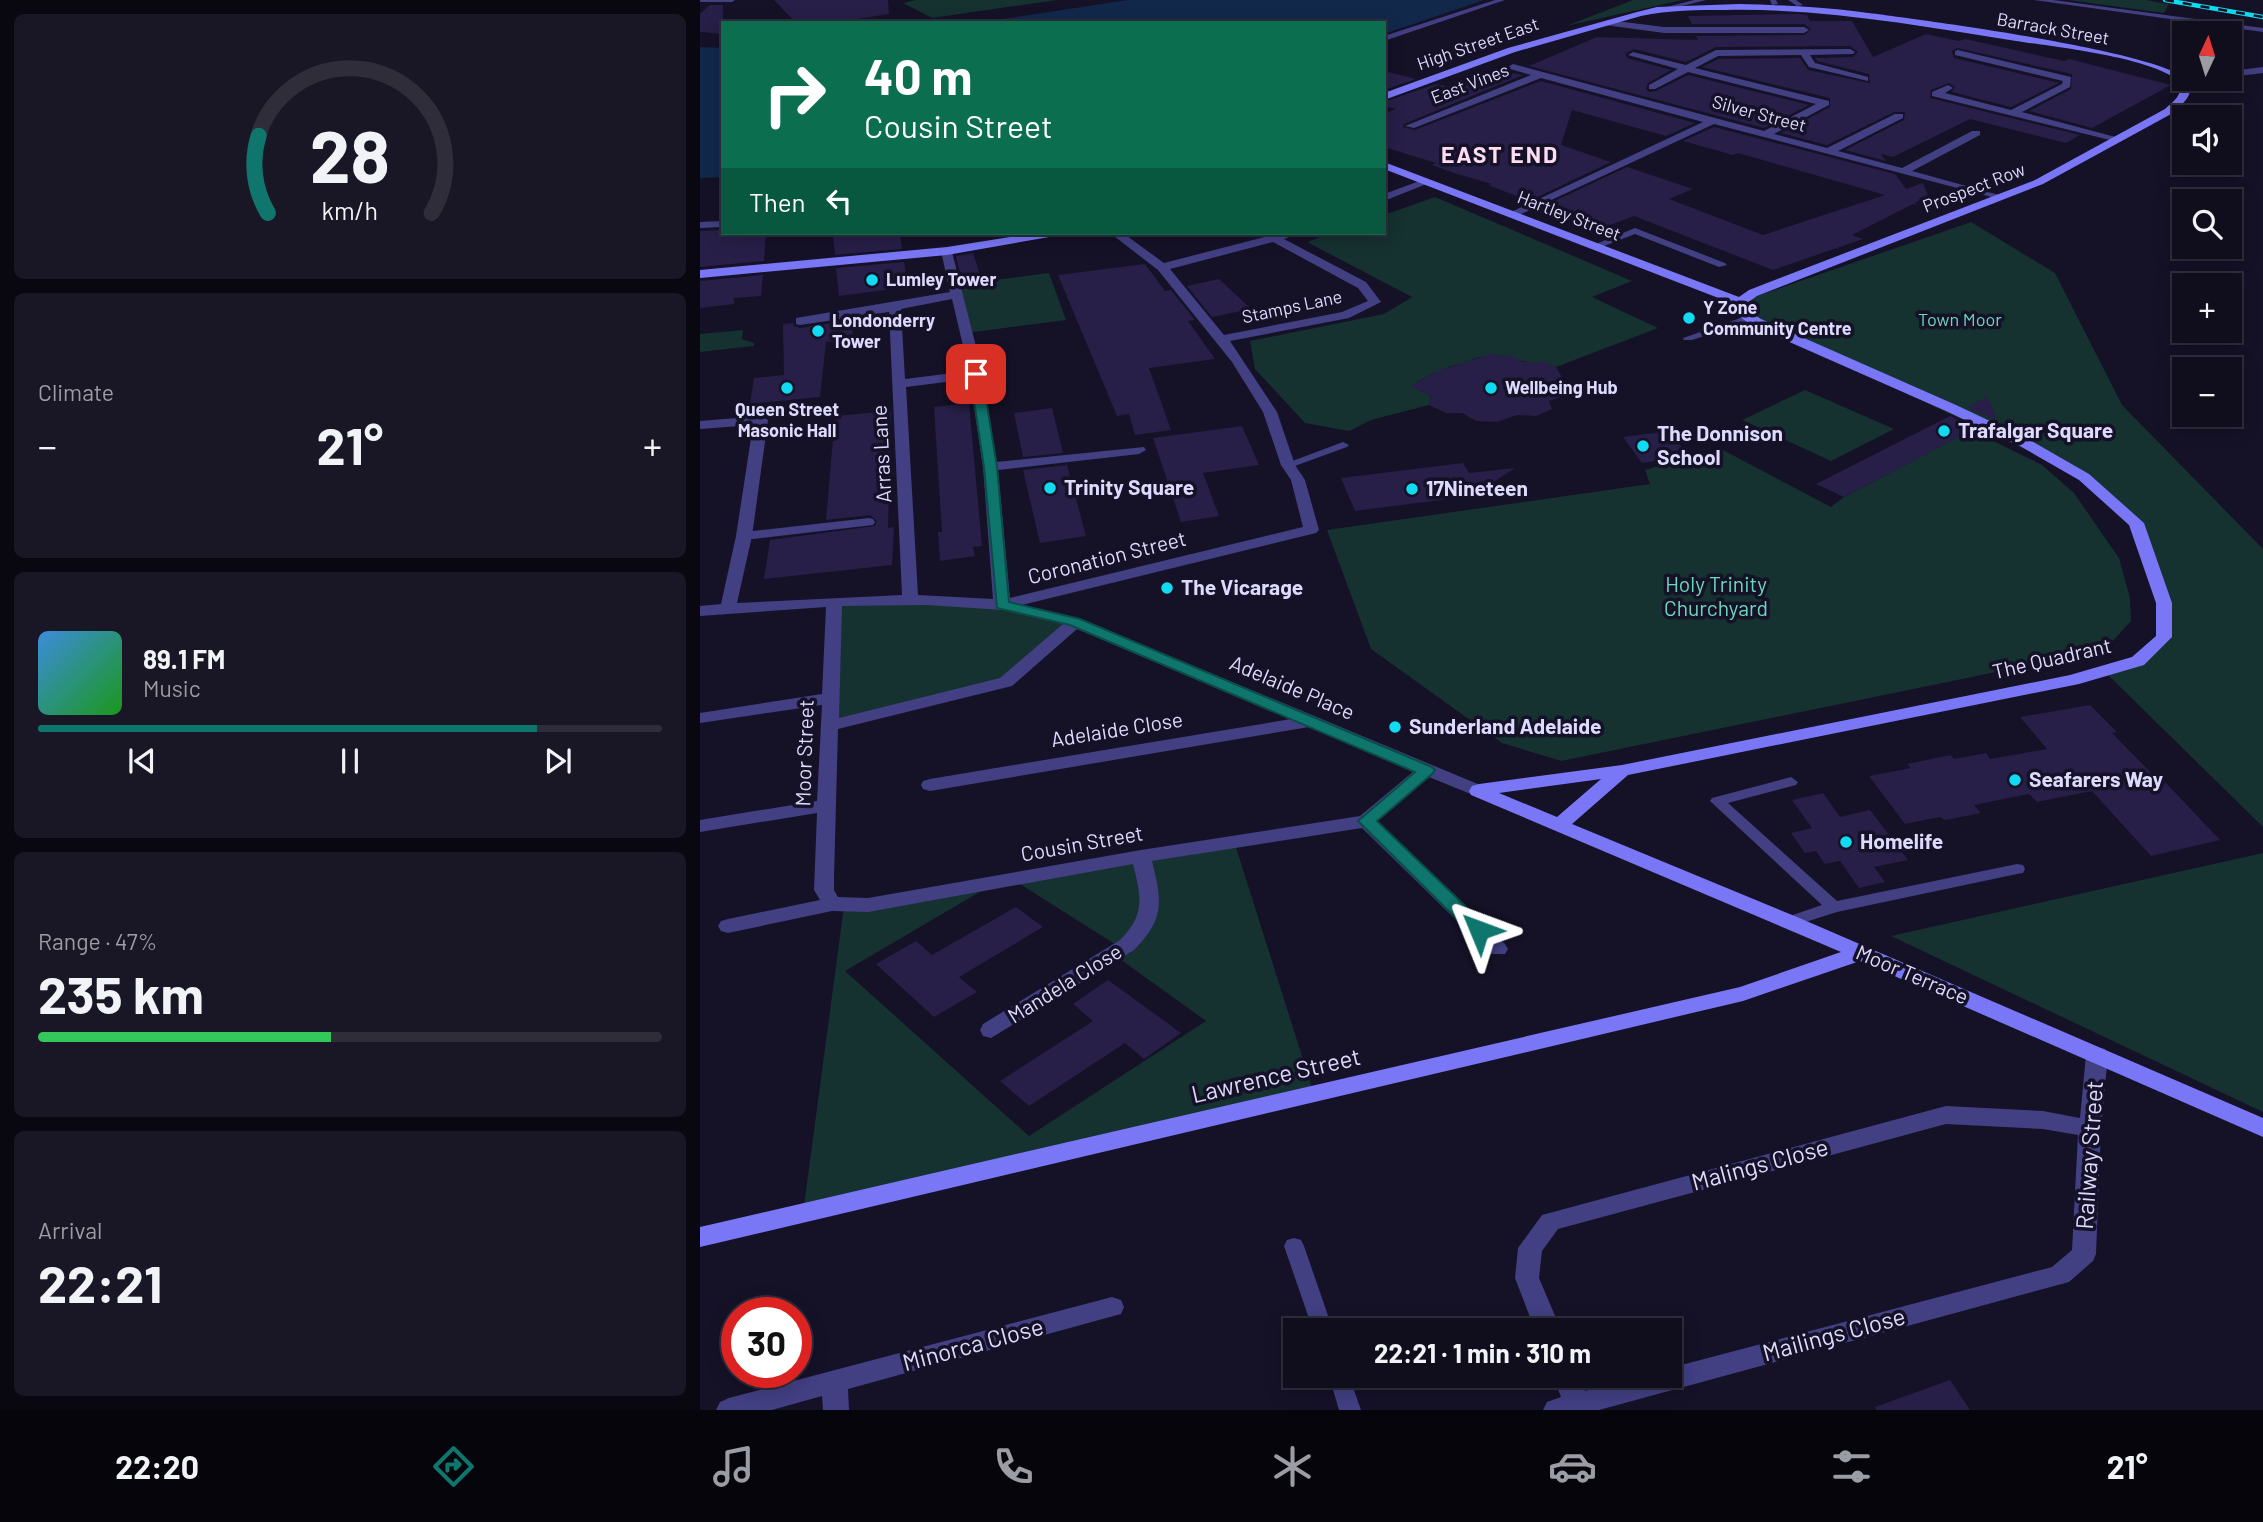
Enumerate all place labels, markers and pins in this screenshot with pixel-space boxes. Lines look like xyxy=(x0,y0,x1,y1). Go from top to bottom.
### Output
place label: Lumley Tower xyxy=(886,268,996,290)
marker: Lumley Tower xyxy=(864,272,880,288)
place label: Y Zone Community Centre xyxy=(1703,296,1852,339)
place label: Londonderry Tower xyxy=(832,309,935,352)
marker: Y Zone Community Centre xyxy=(1681,310,1697,326)
marker: Londonderry Tower xyxy=(810,323,826,339)
pin xyxy=(946,344,1006,404)
place label: Wellbeing Hub xyxy=(1505,376,1618,398)
marker: Queen Street Masonic Hall xyxy=(779,380,795,396)
marker: Wellbeing Hub xyxy=(1483,380,1499,396)
place label: Queen Street Masonic Hall xyxy=(735,398,839,441)
place label: Trafalgar Square xyxy=(1958,417,2113,442)
place label: The Donnison School xyxy=(1657,420,1783,469)
marker: Trafalgar Square xyxy=(1936,423,1952,439)
marker: The Donnison School xyxy=(1635,438,1651,454)
place label: Trinity Square xyxy=(1064,474,1194,499)
place label: 17Nineteen xyxy=(1426,475,1528,500)
marker: Trinity Square xyxy=(1042,480,1058,496)
marker: 17Nineteen xyxy=(1404,481,1420,497)
place label: The Vicarage xyxy=(1181,574,1303,599)
marker: The Vicarage xyxy=(1159,580,1175,596)
place label: Sunderland Adelaide xyxy=(1409,713,1602,738)
marker: Sunderland Adelaide xyxy=(1387,719,1403,735)
place label: Seafarers Way xyxy=(2029,766,2164,791)
marker: Seafarers Way xyxy=(2007,772,2023,788)
place label: Homelife xyxy=(1860,828,1943,853)
marker: Homelife xyxy=(1838,834,1854,850)

